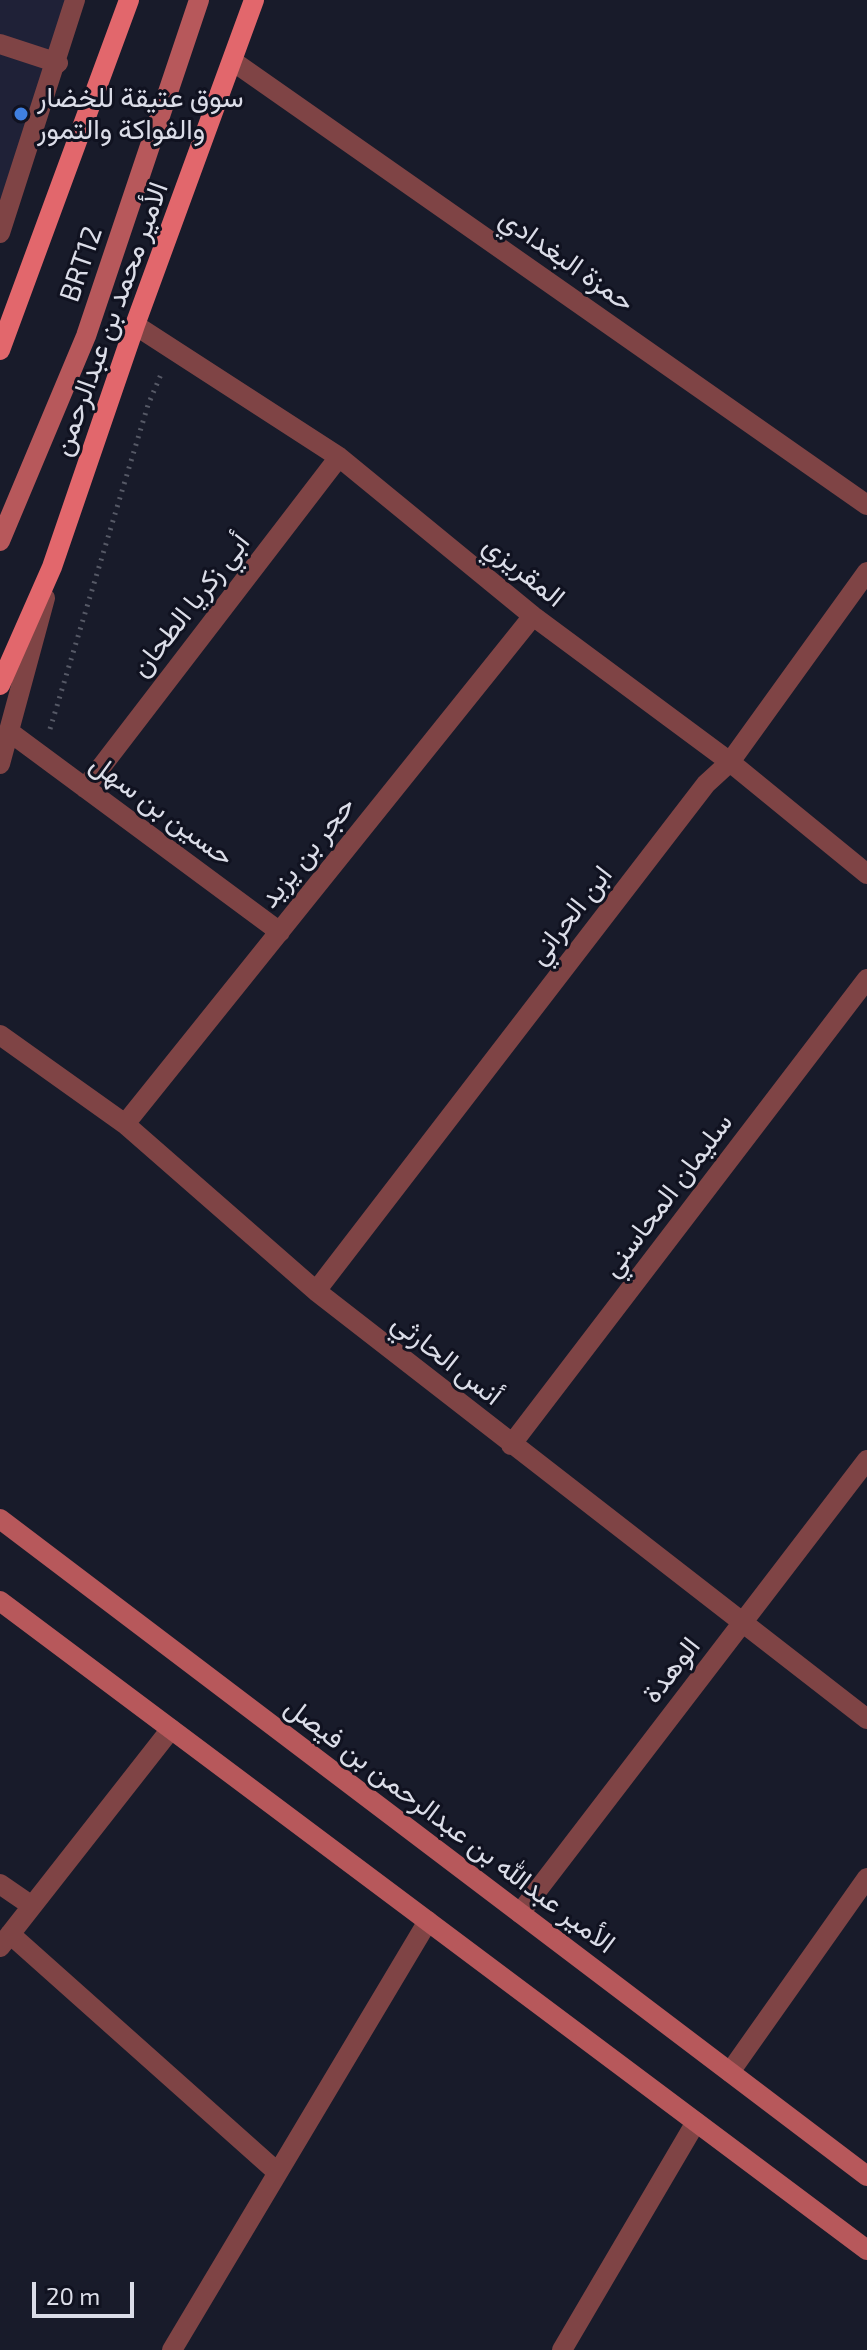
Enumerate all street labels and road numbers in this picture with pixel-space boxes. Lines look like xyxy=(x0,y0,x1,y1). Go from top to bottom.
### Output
street label: الأمير محمد بن عبدالرحمن xyxy=(45,178,175,460)
street label: حمزة البغدادي xyxy=(493,201,641,319)
street label: BRT12 xyxy=(52,222,110,306)
street label: أبي زكريا الطحان xyxy=(123,526,257,684)
street label: المقريزي xyxy=(476,528,572,614)
street label: حسين بن سهل xyxy=(84,747,240,873)
street label: حجر بن يزيد xyxy=(252,789,362,915)
street label: ابن الحراني xyxy=(521,859,619,971)
street label: سليمان المحاسني xyxy=(594,1106,740,1284)
street label: أنس الحارثي xyxy=(385,1306,509,1412)
street label: الوهدة xyxy=(635,1630,707,1710)
street label: الأمير عبدالله بن عبدالرحمن بن فيصل xyxy=(278,1690,622,1960)

